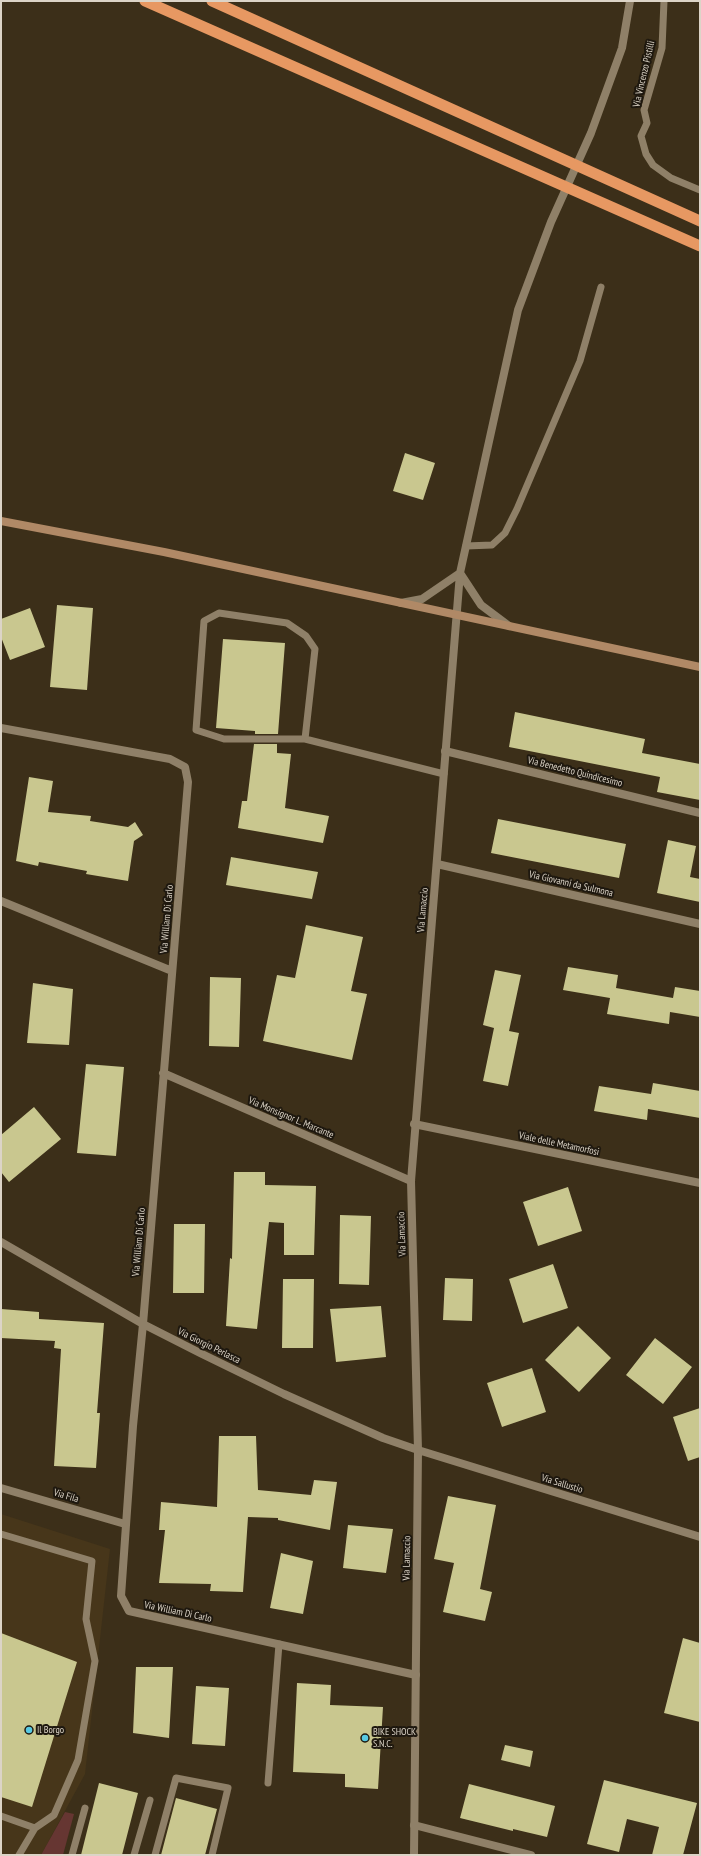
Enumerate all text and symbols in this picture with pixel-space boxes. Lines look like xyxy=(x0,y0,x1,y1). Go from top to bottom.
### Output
street label: Via Vincenzo Pistilli xyxy=(631,40,657,108)
street label: Via Benedetto Quindicesimo xyxy=(526,754,624,790)
street label: Via Giovanni da Sulmona xyxy=(528,869,614,899)
street label: Via William Di Carlo xyxy=(158,884,176,954)
street label: Via Lamaccio xyxy=(415,887,431,933)
street label: Via Monsignor L. Marcante xyxy=(247,1095,335,1141)
street label: Viale delle Metamorfosi xyxy=(518,1130,600,1158)
street label: Via William Di Carlo xyxy=(130,1207,148,1277)
street label: Via Lamaccio xyxy=(395,1211,409,1257)
street label: Via Giorgio Perlasca xyxy=(176,1326,242,1366)
street label: Via Sallustio xyxy=(540,1472,584,1496)
street label: Via Fila xyxy=(52,1487,80,1505)
street label: Via Lamaccio xyxy=(401,1535,413,1581)
street label: Via William Di Carlo xyxy=(143,1599,213,1625)
place label: Il Borgo xyxy=(37,1724,64,1736)
marker: Il Borgo xyxy=(24,1725,34,1735)
place label: BIKE SHOCK S.N.C. xyxy=(373,1726,416,1750)
marker: BIKE SHOCK S.N.C. xyxy=(360,1733,370,1743)

